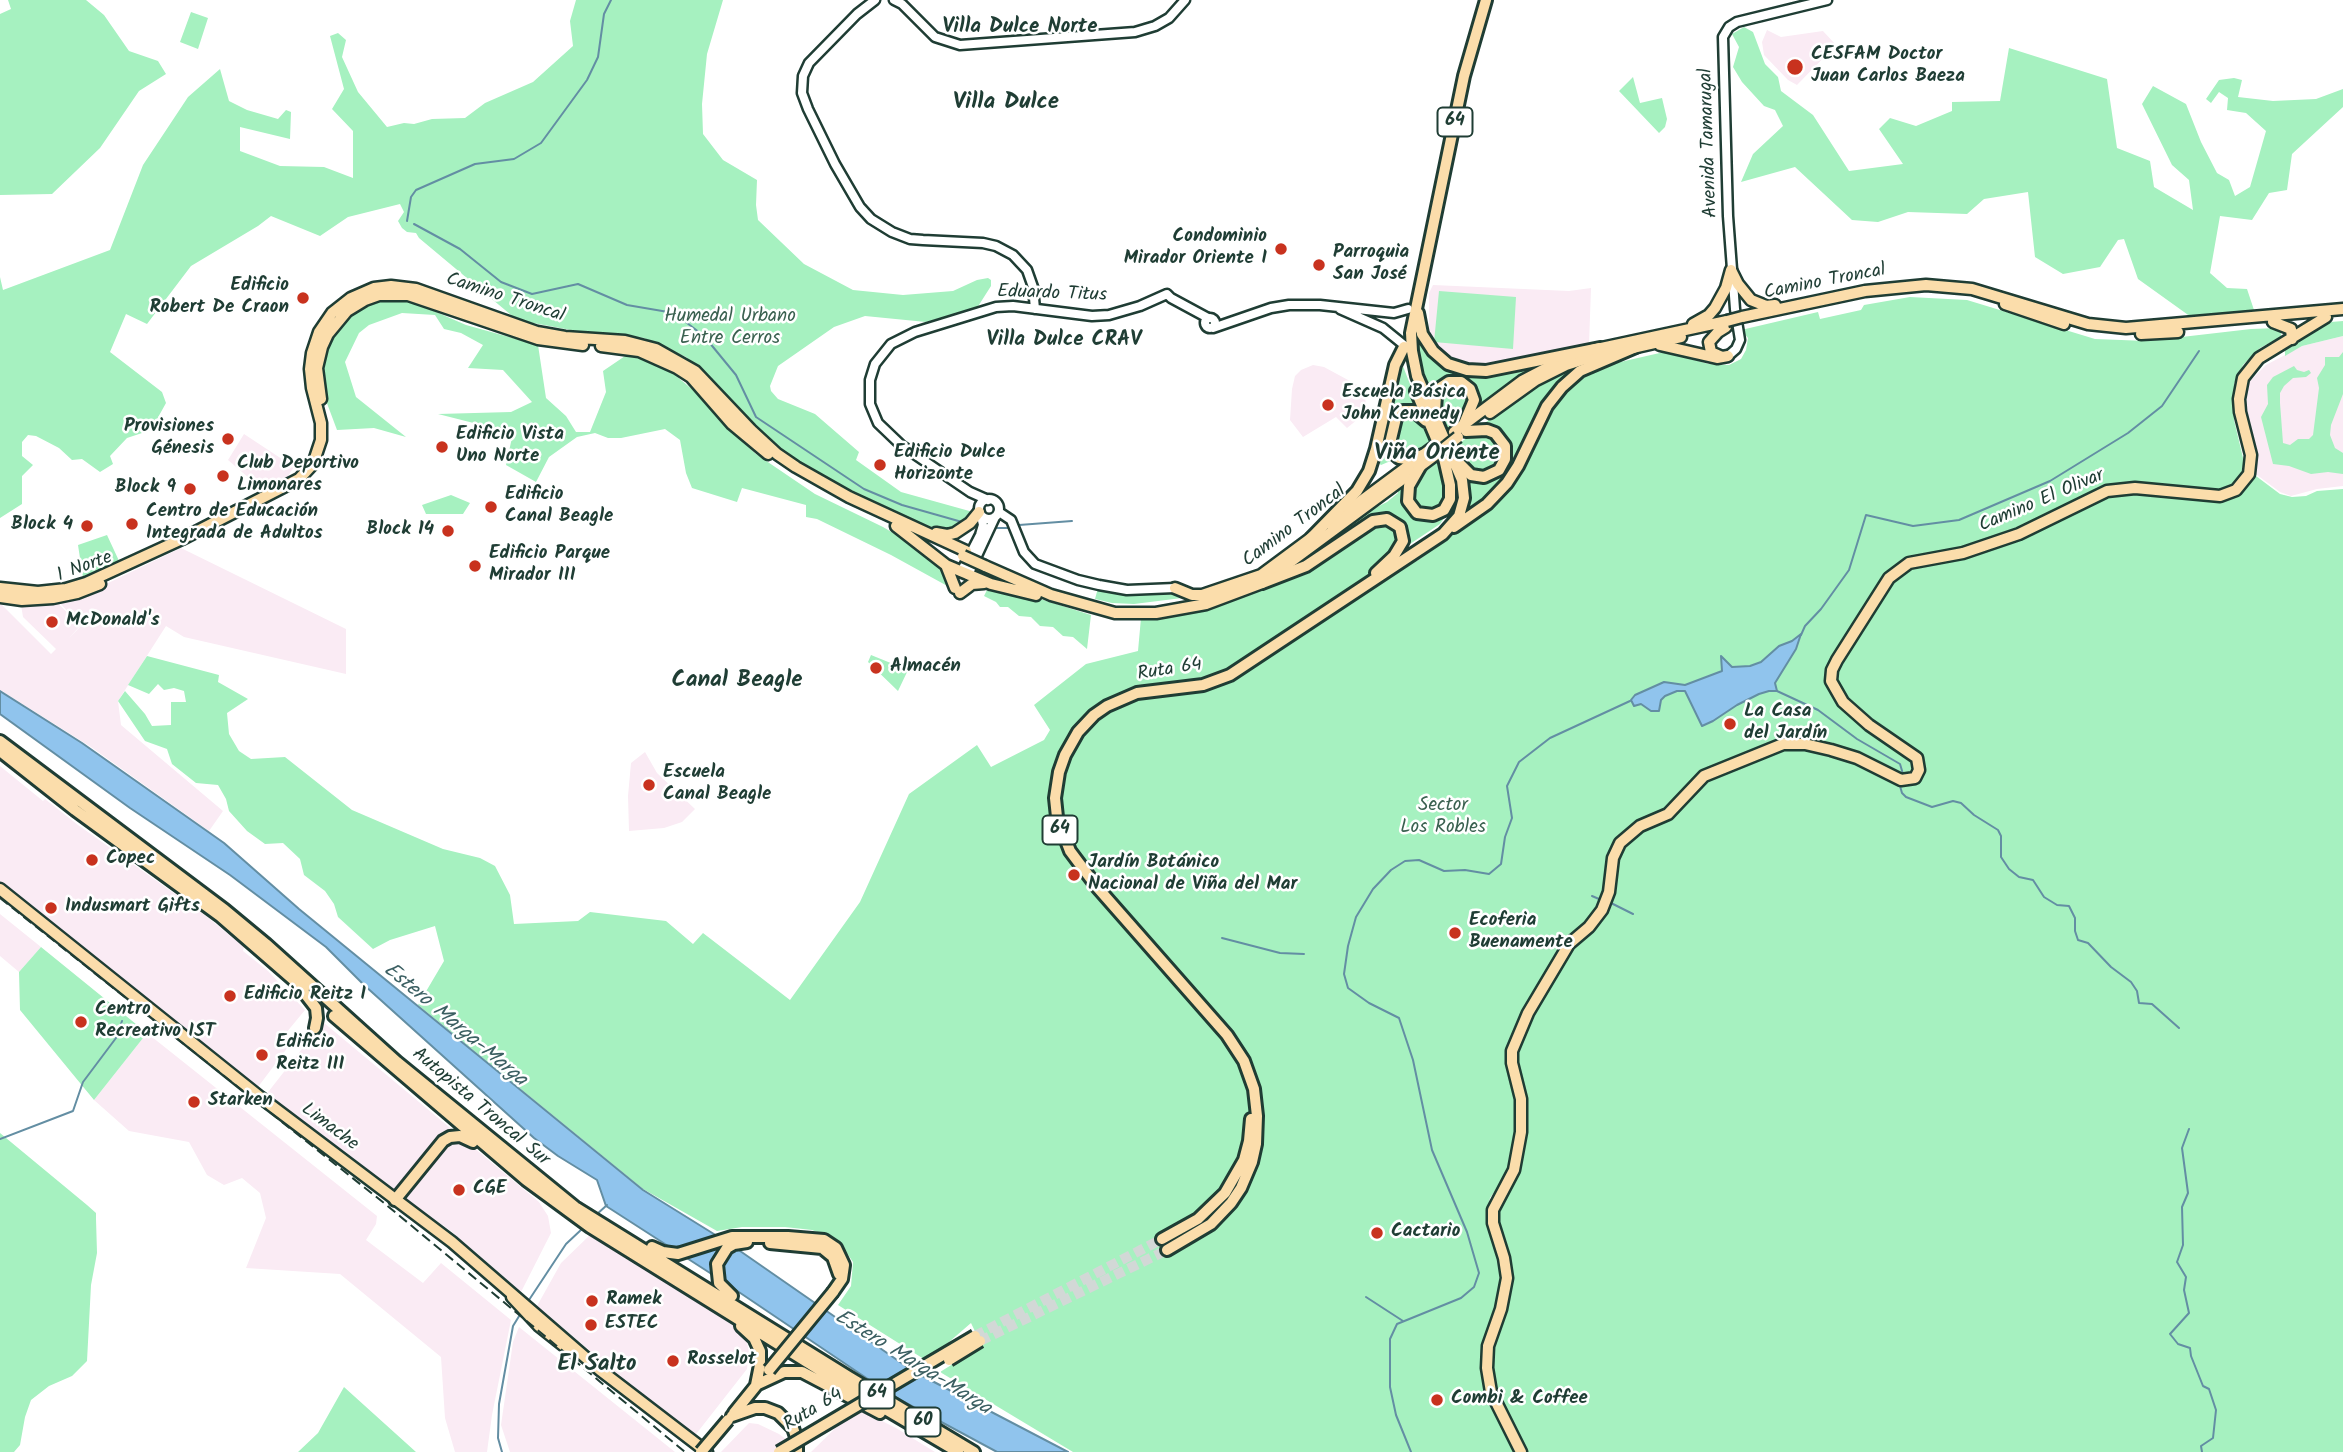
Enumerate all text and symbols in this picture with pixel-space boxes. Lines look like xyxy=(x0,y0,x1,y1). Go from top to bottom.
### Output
district label: Villa Dulce Norte xyxy=(942,15,1098,41)
place label: CESFAM Doctor Juan Carlos Baeza xyxy=(1811,45,1965,89)
marker: CESFAM Doctor Juan Carlos Baeza xyxy=(1785,57,1805,77)
street label: Avenida Tamarugal xyxy=(1696,68,1724,218)
district label: Villa Dulce xyxy=(953,90,1059,118)
road number: 64 xyxy=(1438,107,1472,136)
place label: Condominio Mirador Oriente I xyxy=(1124,227,1267,271)
marker: Condominio Mirador Oriente I xyxy=(1273,241,1289,257)
place label: Parroquia San José xyxy=(1333,243,1409,287)
marker: Parroquia San José xyxy=(1311,257,1327,273)
street label: Camino Troncal xyxy=(1762,260,1888,306)
street label: Camino Troncal xyxy=(443,269,567,329)
place label: Edificio Robert De Craon xyxy=(149,276,289,320)
street label: Eduardo Titus xyxy=(997,282,1107,308)
marker: Edificio Robert De Craon xyxy=(295,290,311,306)
park label: Humedal Urbano Entre Cerros xyxy=(664,307,796,351)
district label: Villa Dulce CRAV xyxy=(987,328,1141,354)
place label: Escuela Básica John Kennedy xyxy=(1342,383,1466,427)
marker: Escuela Básica John Kennedy xyxy=(1320,397,1336,413)
place label: Provisiones Génesis xyxy=(124,417,214,461)
place label: Edificio Vista Uno Norte xyxy=(456,425,564,469)
marker: Provisiones Génesis xyxy=(220,431,236,447)
marker: Edificio Vista Uno Norte xyxy=(434,439,450,455)
district label: Viña Oriente xyxy=(1374,441,1500,469)
place label: Edificio Dulce Horizonte xyxy=(894,443,1005,487)
place label: Club Deportivo Limonares xyxy=(237,454,359,498)
marker: Edificio Dulce Horizonte xyxy=(872,457,888,473)
street label: Camino El Olivar xyxy=(1976,465,2108,539)
marker: Club Deportivo Limonares xyxy=(215,468,231,484)
place label: Block 9 xyxy=(115,478,176,500)
marker: Block 9 xyxy=(182,481,198,497)
street label: Camino Troncal xyxy=(1239,481,1351,573)
place label: Edificio Canal Beagle xyxy=(505,485,613,529)
marker: Edificio Canal Beagle xyxy=(483,499,499,515)
place label: Centro de Educación Integrada de Adultos xyxy=(146,502,323,546)
place label: Block 4 xyxy=(11,515,73,537)
marker: Centro de Educación Integrada de Adultos xyxy=(124,516,140,532)
marker: Block 4 xyxy=(79,518,95,534)
place label: Block 14 xyxy=(366,520,434,542)
marker: Block 14 xyxy=(440,523,456,539)
place label: Edificio Parque Mirador III xyxy=(489,544,610,588)
street label: 1 Norte xyxy=(54,547,116,589)
marker: Edificio Parque Mirador III xyxy=(467,558,483,574)
place label: McDonald's xyxy=(66,611,160,633)
marker: McDonald's xyxy=(44,614,60,630)
street label: Ruta 64 xyxy=(1136,655,1204,687)
place label: Almacén xyxy=(890,657,961,679)
marker: Almacén xyxy=(868,660,884,676)
district label: Canal Beagle xyxy=(671,668,803,696)
place label: La Casa del Jardín xyxy=(1744,702,1827,746)
marker: La Casa del Jardín xyxy=(1722,716,1738,732)
place label: Escuela Canal Beagle xyxy=(663,763,771,807)
marker: Escuela Canal Beagle xyxy=(641,777,657,793)
park label: Sector Los Robles xyxy=(1400,796,1486,840)
road number: 64 xyxy=(1042,816,1078,844)
place label: Copec xyxy=(106,849,155,871)
marker: Copec xyxy=(84,852,100,868)
place label: Jardín Botánico Nacional de Viña del Mar xyxy=(1088,853,1297,897)
marker: Jardín Botánico Nacional de Viña del Mar xyxy=(1066,867,1082,883)
place label: Indusmart Gifts xyxy=(65,897,200,919)
marker: Indusmart Gifts xyxy=(43,900,59,916)
place label: Ecoferia Buenamente xyxy=(1469,911,1573,955)
marker: Ecoferia Buenamente xyxy=(1447,925,1463,941)
water label: Estero Marga-Marga xyxy=(377,959,531,1093)
place label: Edificio Reitz I xyxy=(244,985,366,1007)
marker: Edificio Reitz I xyxy=(222,988,238,1004)
place label: Centro Recreativo IST xyxy=(95,1000,215,1044)
marker: Centro Recreativo IST xyxy=(73,1014,89,1030)
place label: Edificio Reitz III xyxy=(276,1033,344,1077)
street label: Autopista Troncal Sur xyxy=(407,1044,553,1172)
marker: Edificio Reitz III xyxy=(254,1047,270,1063)
place label: Starken xyxy=(208,1091,273,1113)
marker: Starken xyxy=(186,1094,202,1110)
street label: Limache xyxy=(296,1099,362,1157)
place label: CGE xyxy=(473,1179,507,1201)
marker: CGE xyxy=(451,1182,467,1198)
place label: Cactario xyxy=(1391,1222,1460,1244)
marker: Cactario xyxy=(1369,1225,1385,1241)
place label: Ramek xyxy=(606,1290,661,1312)
marker: Ramek xyxy=(584,1293,600,1309)
water label: Estero Marga-Marga xyxy=(829,1306,995,1422)
place label: ESTEC xyxy=(605,1314,658,1336)
marker: ESTEC xyxy=(583,1317,599,1333)
place label: Rosselot xyxy=(687,1350,756,1372)
district label: El Salto xyxy=(557,1352,637,1380)
marker: Rosselot xyxy=(665,1353,681,1369)
road number: 64 xyxy=(860,1380,894,1408)
street label: Ruta 64 xyxy=(780,1384,848,1438)
place label: Combi & Coffee xyxy=(1451,1389,1588,1411)
marker: Combi & Coffee xyxy=(1429,1392,1445,1408)
road number: 60 xyxy=(906,1408,940,1436)

